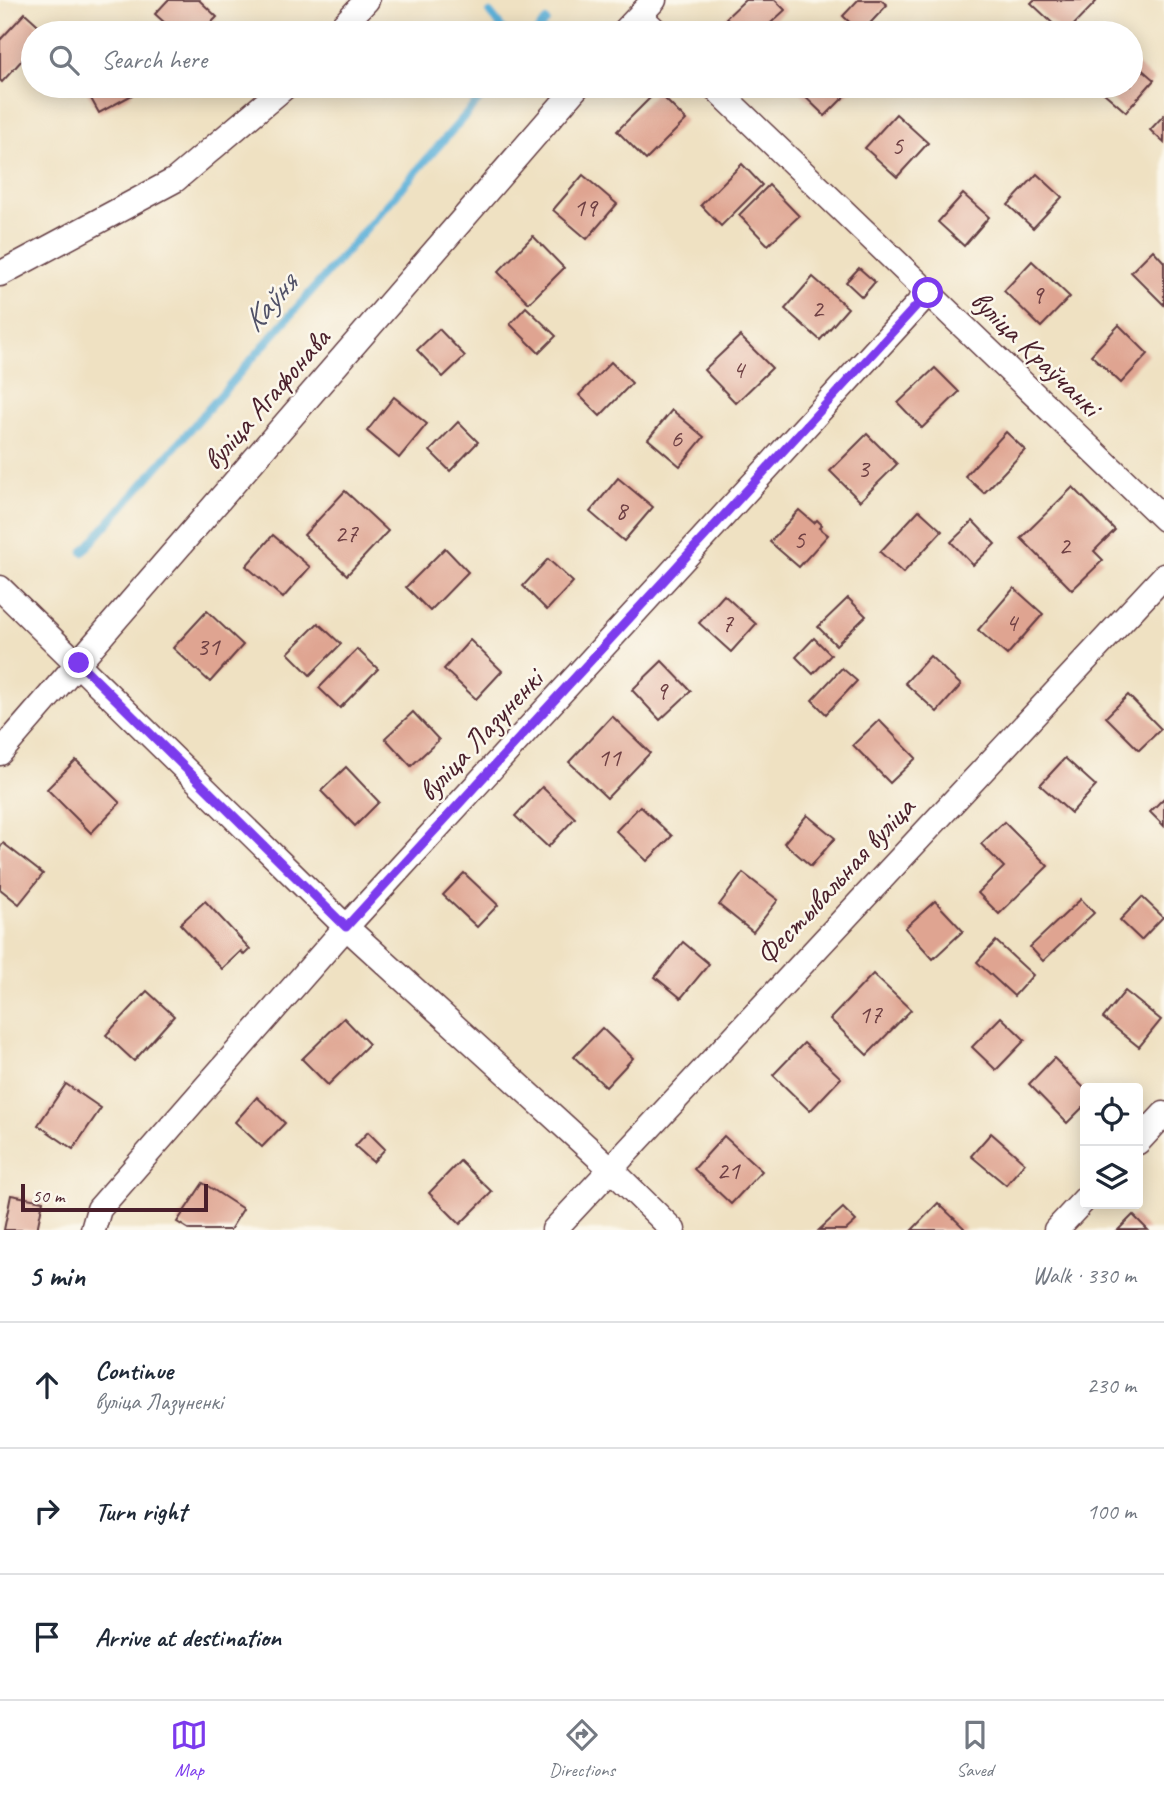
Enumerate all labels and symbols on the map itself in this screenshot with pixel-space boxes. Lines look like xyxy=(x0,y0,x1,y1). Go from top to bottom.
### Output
house number: 5 xyxy=(891,129,904,162)
house number: 19 xyxy=(573,191,599,224)
water label: Каўня xyxy=(233,262,308,340)
route start xyxy=(912,277,943,308)
house number: 9 xyxy=(1031,278,1045,311)
street label: вуліца Краўчанкі xyxy=(963,281,1112,427)
house number: 2 xyxy=(811,292,825,325)
street label: вуліца Агафонава xyxy=(194,319,339,478)
house number: 4 xyxy=(732,353,746,386)
house number: 6 xyxy=(670,422,683,455)
house number: 3 xyxy=(857,452,871,485)
house number: 8 xyxy=(615,494,629,527)
house number: 27 xyxy=(334,517,359,550)
house number: 5 xyxy=(793,523,806,556)
house number: 2 xyxy=(1058,529,1072,562)
house number: 4 xyxy=(1005,606,1019,639)
house number: 7 xyxy=(721,607,734,640)
house number: 31 xyxy=(196,630,221,663)
route end xyxy=(63,647,94,678)
street label: вуліца Лазуненкі xyxy=(409,658,553,809)
house number: 9 xyxy=(655,674,669,707)
house number: 11 xyxy=(597,741,622,774)
street label: Фестывальная вуліца xyxy=(747,787,924,973)
house number: 17 xyxy=(858,998,883,1031)
house number: 21 xyxy=(716,1154,741,1187)
scale bar xyxy=(21,1181,208,1213)

